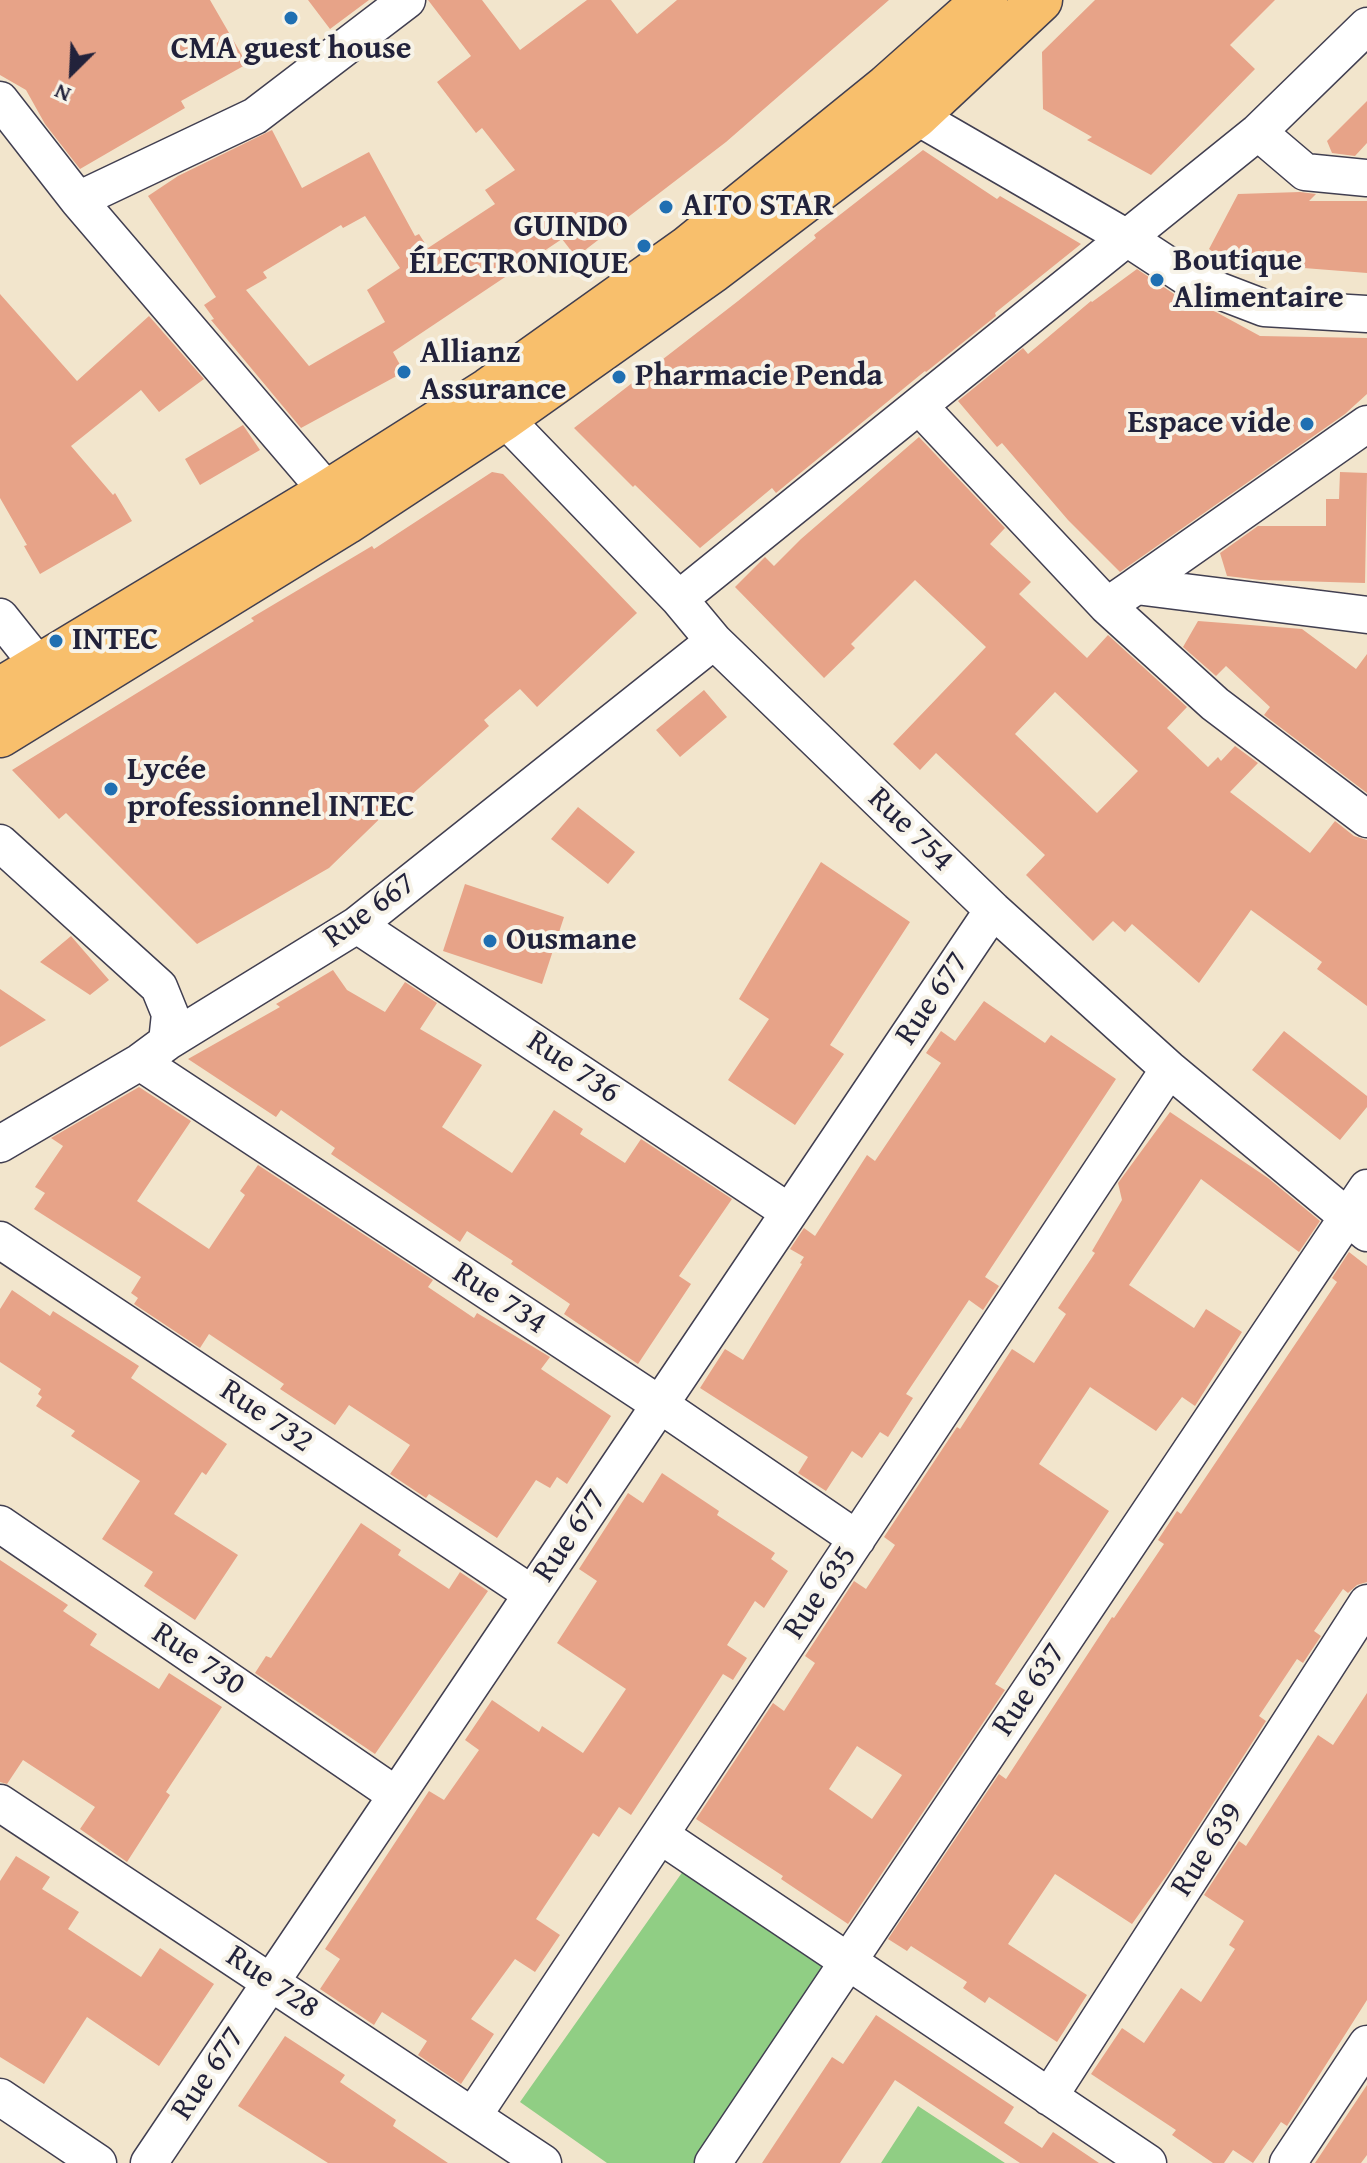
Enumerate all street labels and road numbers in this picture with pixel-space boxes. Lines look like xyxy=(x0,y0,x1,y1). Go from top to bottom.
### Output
street label: Rue 754 xyxy=(859,780,961,880)
street label: Rue 667 xyxy=(317,865,423,957)
street label: Rue 677 xyxy=(888,945,978,1053)
street label: Rue 736 xyxy=(519,1023,627,1113)
street label: Rue 734 xyxy=(445,1255,553,1343)
street label: Rue 732 xyxy=(212,1372,320,1462)
street label: Rue 677 xyxy=(526,1482,616,1590)
street label: Rue 635 xyxy=(776,1539,866,1647)
street label: Rue 730 xyxy=(144,1615,252,1705)
street label: Rue 637 xyxy=(985,1636,1075,1744)
street label: Rue 639 xyxy=(1164,1796,1252,1904)
street label: Rue 728 xyxy=(218,1938,326,2028)
street label: Rue 677 xyxy=(164,2020,254,2128)

